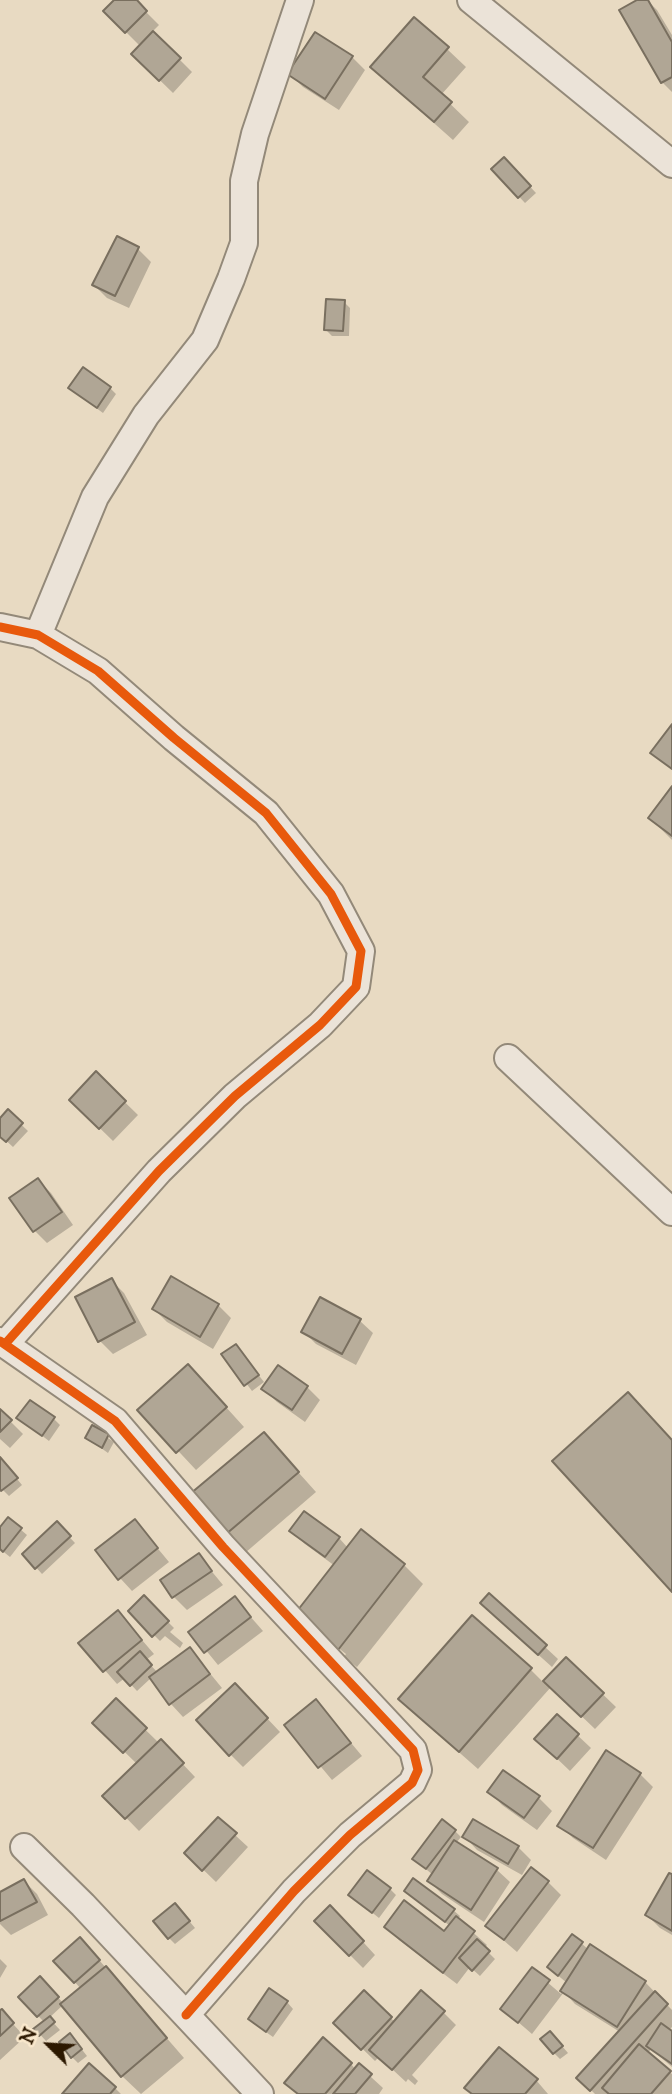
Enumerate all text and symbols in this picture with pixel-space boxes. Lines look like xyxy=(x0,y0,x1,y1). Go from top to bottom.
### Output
north arrow xyxy=(14,2010,84,2080)
text: N xyxy=(16,2024,43,2048)

